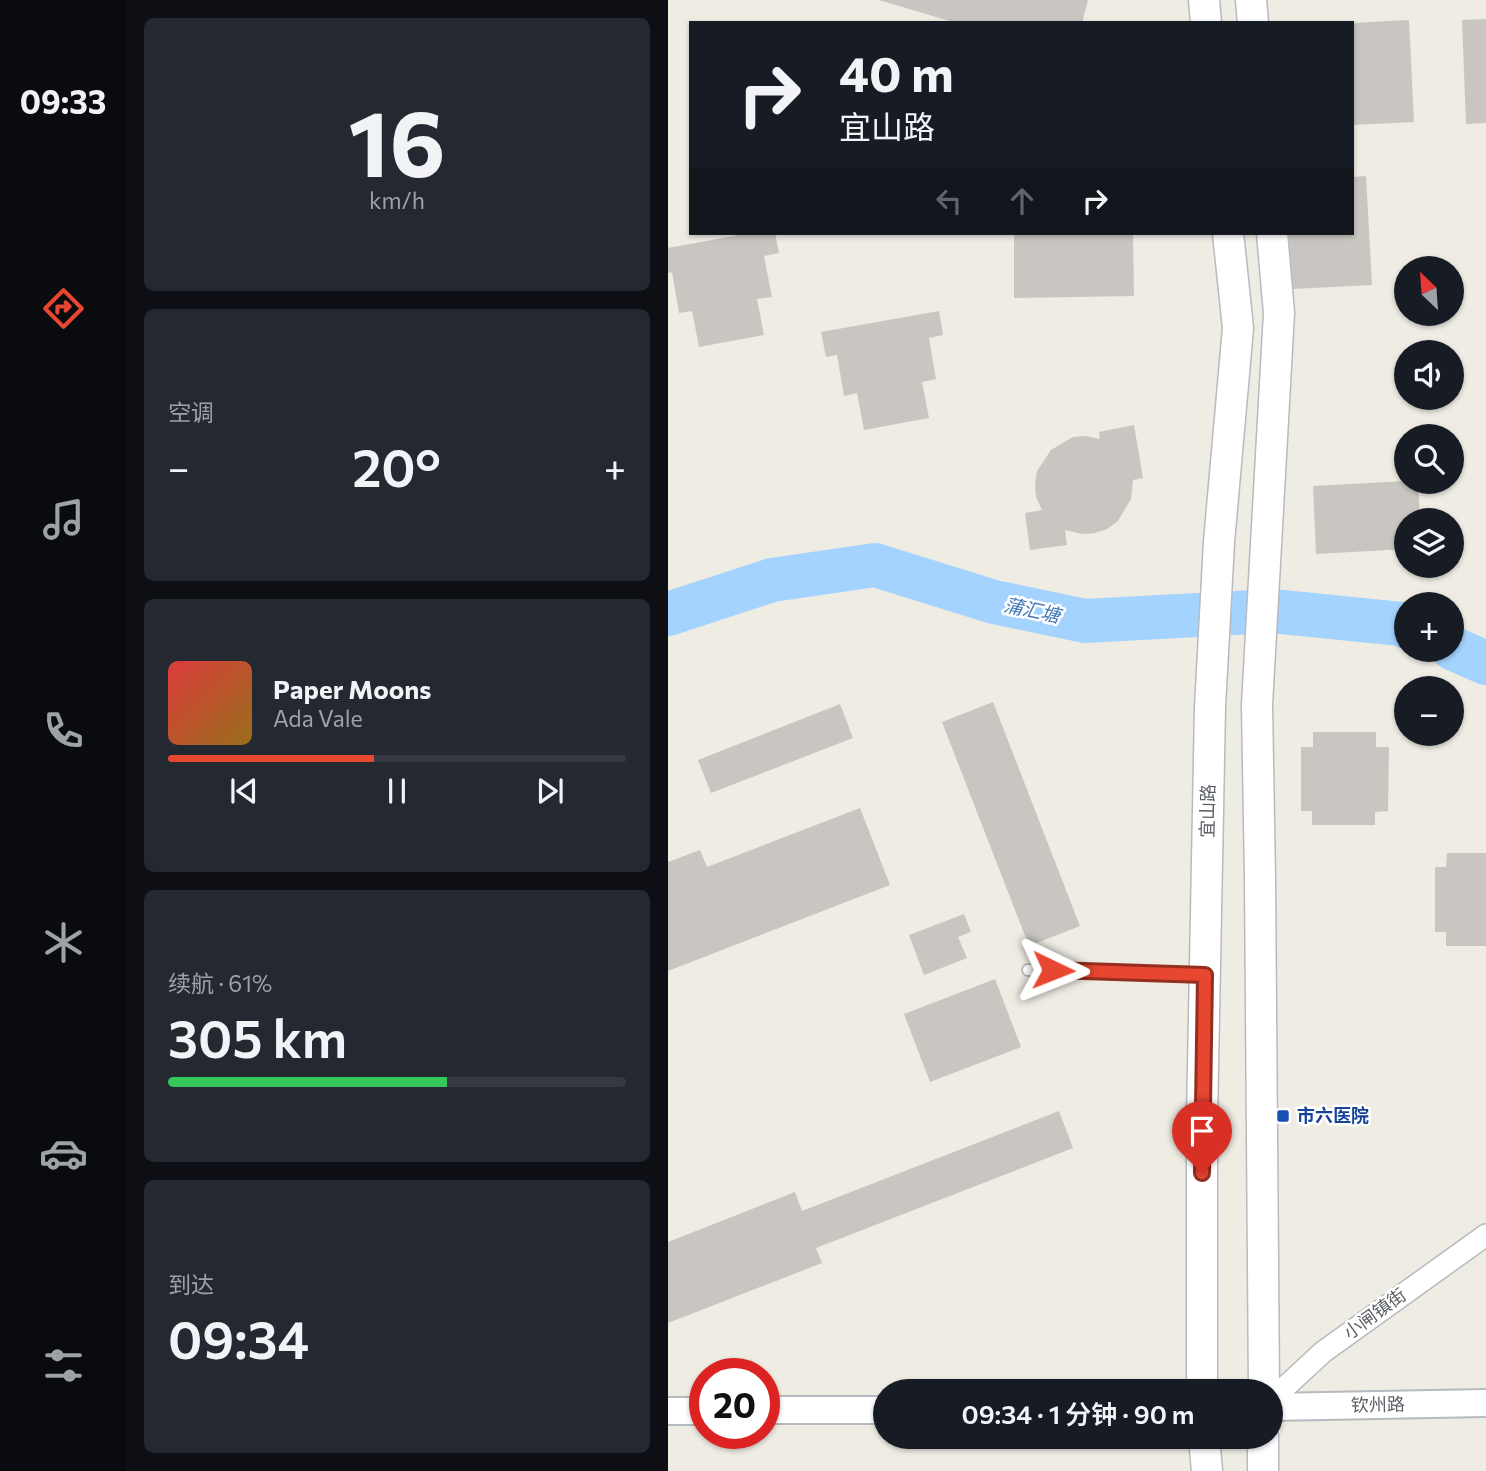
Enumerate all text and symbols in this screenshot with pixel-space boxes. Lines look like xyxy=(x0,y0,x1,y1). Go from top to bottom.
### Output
text: 40 m xyxy=(839,42,954,102)
icon: right xyxy=(724,49,815,140)
text: 09:33 xyxy=(20,81,106,121)
text: 16 xyxy=(348,84,446,196)
text: 宜山路 xyxy=(839,106,935,146)
icon: left xyxy=(930,182,968,220)
icon: ahead xyxy=(1003,182,1041,220)
icon: right xyxy=(1076,182,1114,220)
text: km/h xyxy=(369,186,425,214)
north arrow xyxy=(1394,256,1464,326)
map controls xyxy=(1394,256,1464,746)
icon: directions xyxy=(39,284,88,333)
button: sound xyxy=(1394,340,1464,410)
text: 空调 xyxy=(168,398,214,426)
button: search xyxy=(1394,424,1464,494)
text: 20° xyxy=(352,434,441,498)
text: − xyxy=(168,443,190,490)
text: + xyxy=(604,443,626,490)
icon: music xyxy=(39,495,88,544)
button: layers xyxy=(1394,508,1464,578)
water label: 蒲汇塘 xyxy=(1002,592,1065,627)
button: + xyxy=(1394,592,1464,662)
text: Paper Moons xyxy=(273,673,431,704)
button: − xyxy=(1394,676,1464,746)
text: Ada Vale xyxy=(273,704,363,732)
icon: phone xyxy=(39,706,88,755)
icon: previous xyxy=(225,772,263,810)
icon: pause xyxy=(378,772,416,810)
icon: next xyxy=(531,772,569,810)
street label: 宜山路 xyxy=(1196,784,1218,838)
icon: climate xyxy=(39,918,88,967)
position arrow xyxy=(1016,933,1090,1007)
text: 续航 · 61% xyxy=(168,969,272,997)
text: 305 km xyxy=(168,1005,347,1069)
pin xyxy=(1172,1101,1232,1173)
place label: 市六医院 xyxy=(1297,1104,1369,1126)
marker: 市六医院 xyxy=(1275,1108,1291,1124)
icon: arrive xyxy=(1183,1112,1221,1150)
icon: car xyxy=(39,1129,88,1178)
text: 到达 xyxy=(168,1270,214,1298)
street label: 小闸镇街 xyxy=(1339,1283,1410,1343)
text: 09:34 xyxy=(168,1306,309,1370)
icon: filters xyxy=(39,1341,88,1390)
speed limit sign: 20 xyxy=(689,1358,780,1449)
street label: 钦州路 xyxy=(1351,1393,1405,1415)
text: 09:34 · 1 分钟 · 90 m xyxy=(961,1398,1195,1429)

